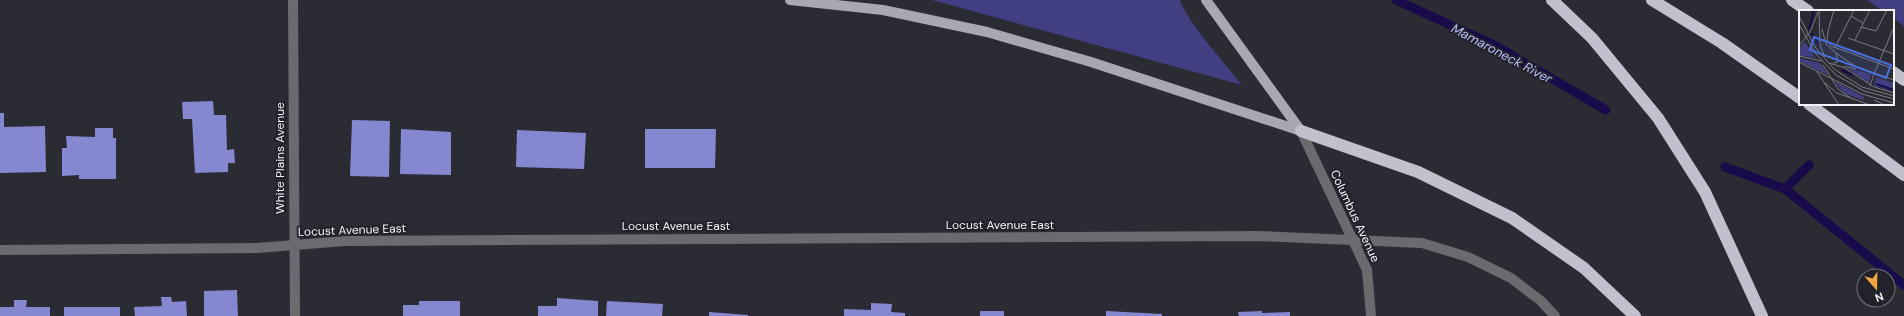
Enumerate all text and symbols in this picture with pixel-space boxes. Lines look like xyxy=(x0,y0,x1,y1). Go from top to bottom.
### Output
inset map xyxy=(1799,10,1894,105)
water label: Mamaroneck River xyxy=(1448,20,1556,88)
street label: White Plains Avenue xyxy=(272,102,288,214)
street label: Columbus Avenue xyxy=(1327,167,1384,265)
street label: Locust Avenue East xyxy=(946,217,1054,233)
street label: Locust Avenue East xyxy=(622,218,730,234)
street label: Locust Avenue East xyxy=(298,220,407,240)
north arrow xyxy=(1856,268,1896,308)
text: N xyxy=(1873,289,1886,305)

